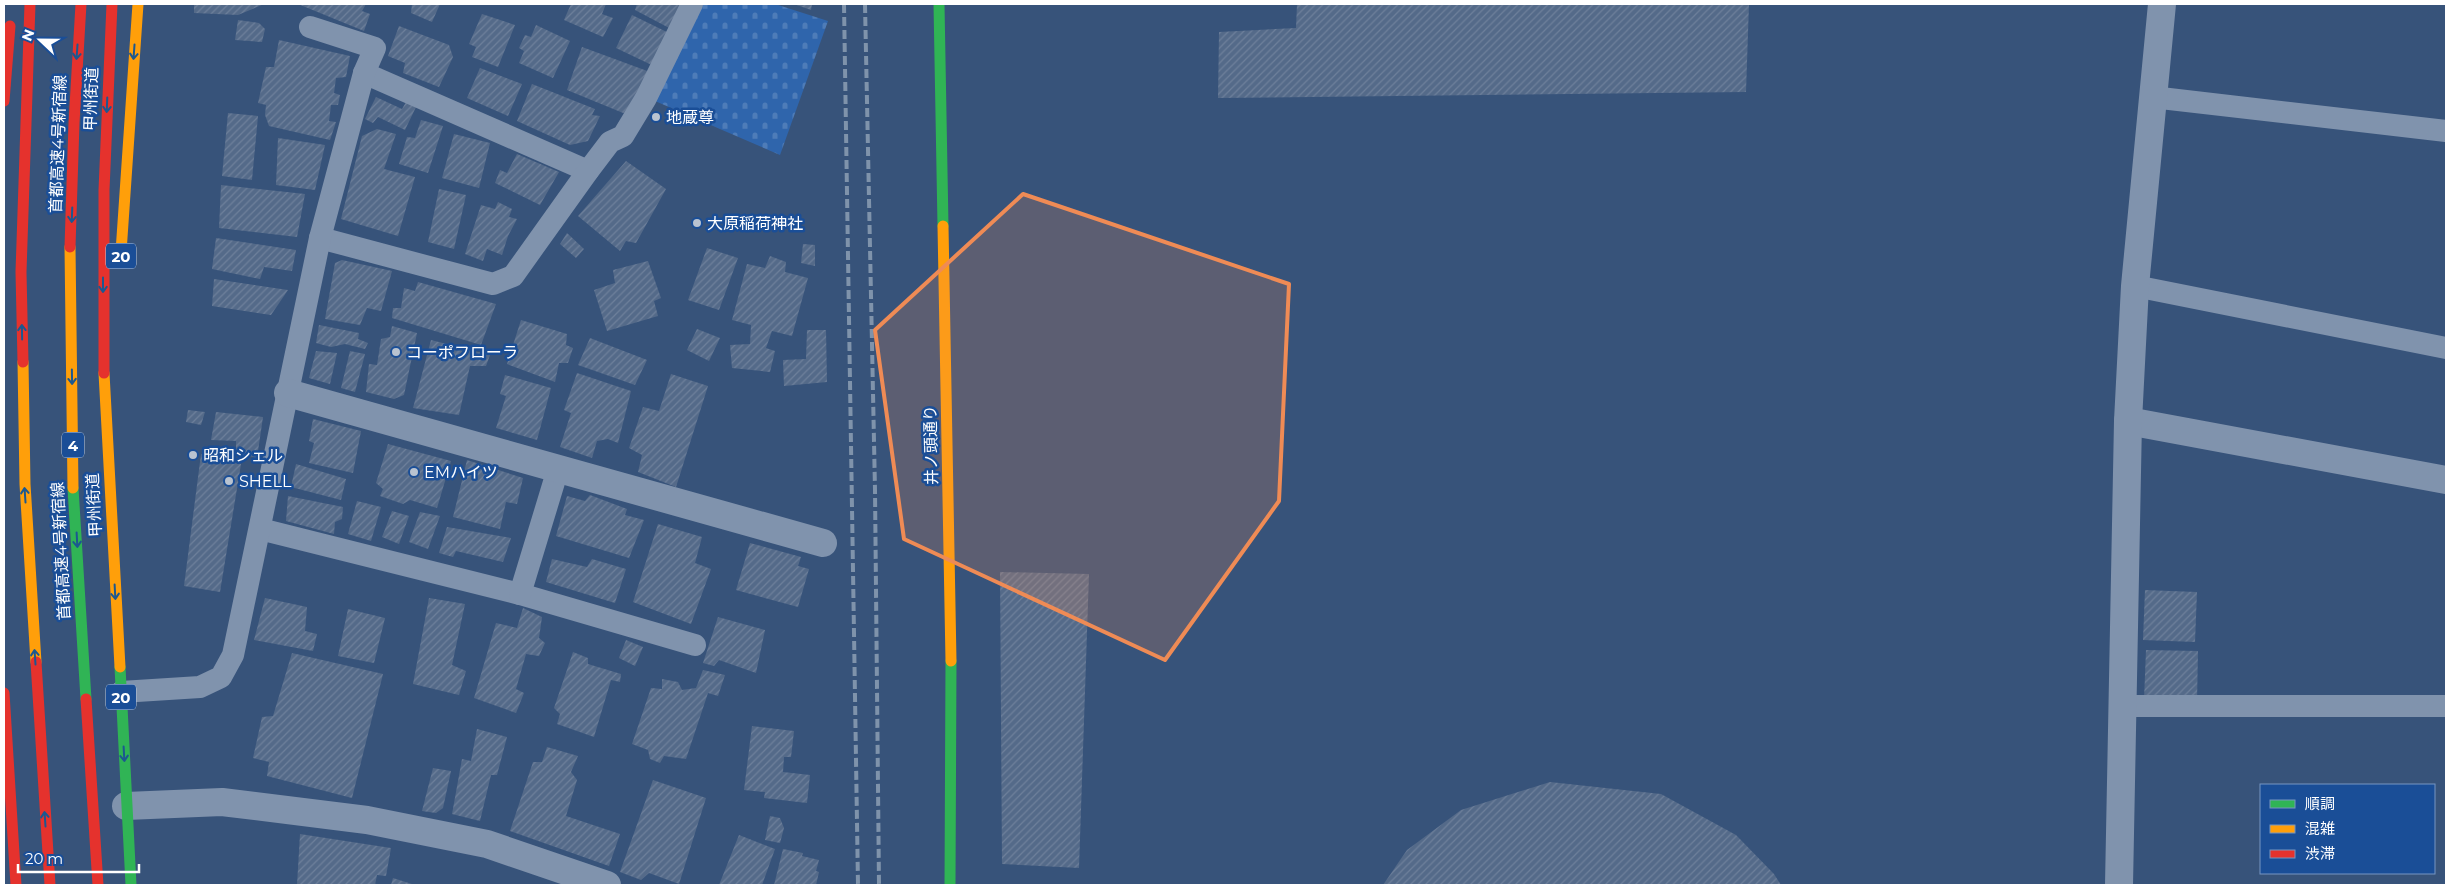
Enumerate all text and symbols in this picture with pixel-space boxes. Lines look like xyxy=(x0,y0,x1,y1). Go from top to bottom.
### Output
north arrow xyxy=(15,15,65,65)
text: N xyxy=(17,27,38,44)
one-way arrow xyxy=(73,44,82,60)
one-way arrow xyxy=(129,44,138,60)
street label: 甲州街道 xyxy=(80,67,102,131)
street label: 首都高速4号新宿線 xyxy=(46,74,70,214)
one-way arrow xyxy=(103,97,112,113)
place label: 地蔵尊 xyxy=(666,108,714,127)
marker: 地蔵尊 xyxy=(650,111,662,123)
one-way arrow xyxy=(67,207,76,223)
place label: 大原稲荷神社 xyxy=(707,214,803,233)
marker: 大原稲荷神社 xyxy=(691,217,703,229)
road number: 20 xyxy=(106,244,136,268)
one-way arrow xyxy=(98,276,108,293)
one-way arrow xyxy=(17,325,27,341)
place label: コーポフローラ xyxy=(406,343,518,362)
marker: コーポフローラ xyxy=(390,346,402,358)
one-way arrow xyxy=(67,369,76,385)
street label: 井ノ頭通り xyxy=(921,405,941,485)
road number: 4 xyxy=(62,432,84,458)
place label: 昭和シェル xyxy=(203,446,283,465)
marker: 昭和シェル xyxy=(187,449,199,461)
place label: EMハイツ xyxy=(424,463,498,482)
marker: EMハイツ xyxy=(408,466,420,478)
place label: SHELL xyxy=(239,472,292,491)
street label: 甲州街道 xyxy=(83,473,105,537)
marker: SHELL xyxy=(223,475,235,487)
street label: 首都高速4号新宿線 xyxy=(48,481,74,621)
one-way arrow xyxy=(21,487,30,503)
one-way arrow xyxy=(72,531,81,547)
one-way arrow xyxy=(110,584,119,600)
one-way arrow xyxy=(31,649,40,665)
road number: 20 xyxy=(106,684,136,710)
one-way arrow xyxy=(119,746,128,762)
legend xyxy=(2260,784,2435,874)
text: 順調 xyxy=(2305,794,2335,813)
one-way arrow xyxy=(41,811,50,827)
text: 混雑 xyxy=(2305,819,2335,838)
scale bar xyxy=(18,842,139,874)
text: 渋滞 xyxy=(2305,844,2335,863)
text: 20 m xyxy=(25,849,63,868)

